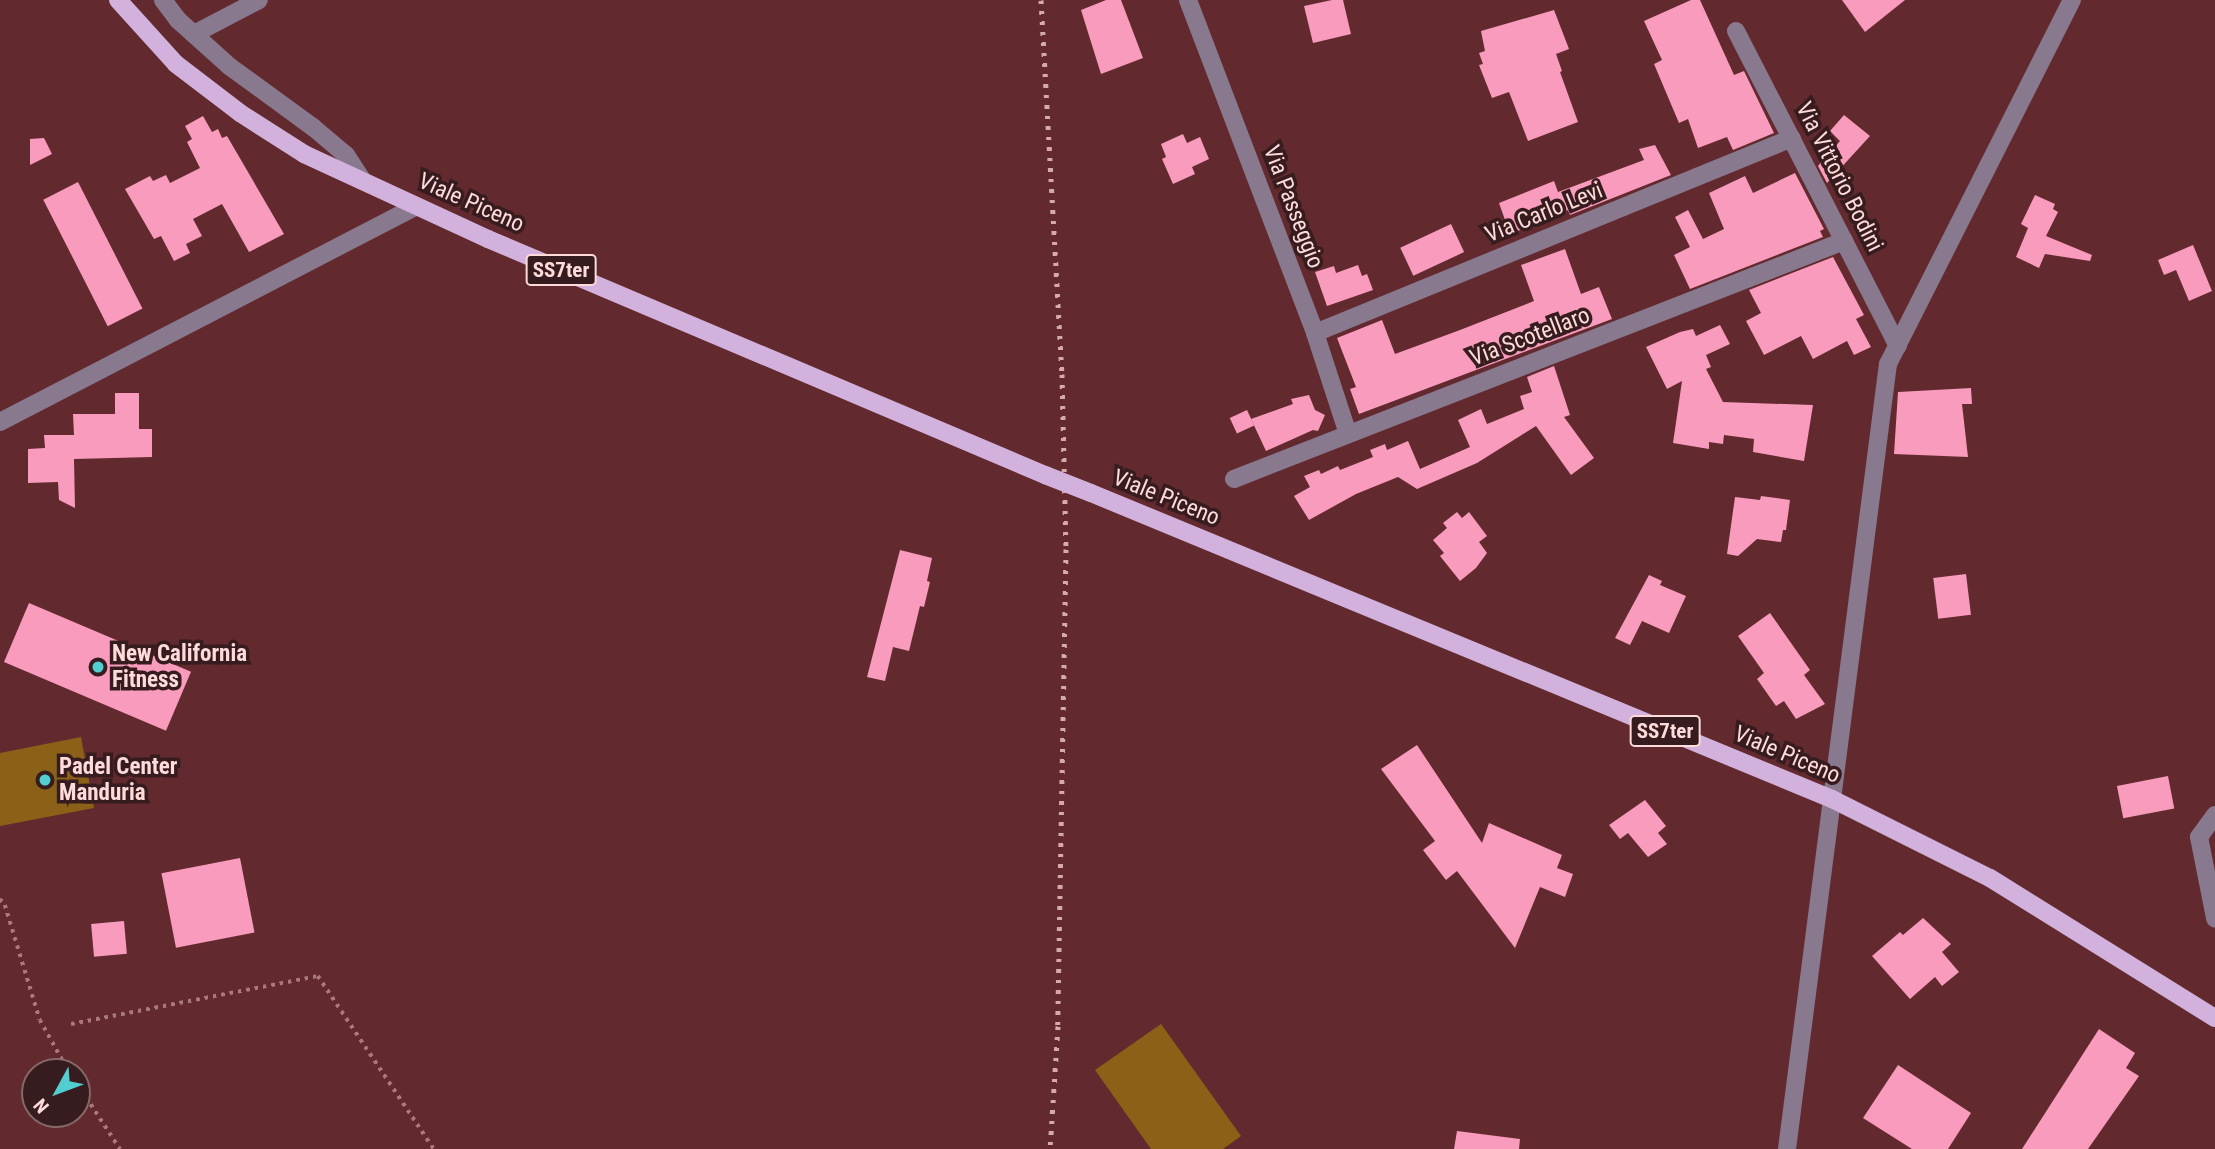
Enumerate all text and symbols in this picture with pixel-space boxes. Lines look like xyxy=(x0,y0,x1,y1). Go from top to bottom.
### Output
street label: Via Vittorio Bodini xyxy=(1790,98,1888,256)
street label: Via Passeggio xyxy=(1257,142,1329,272)
street label: Viale Piceno xyxy=(414,167,528,239)
street label: Via Carlo Levi xyxy=(1481,177,1607,249)
road number: SS7ter xyxy=(524,252,598,288)
street label: Via Scotellaro xyxy=(1466,302,1594,372)
street label: Viale Piceno xyxy=(1109,464,1223,532)
place label: New California Fitness xyxy=(112,640,247,694)
marker: New California Fitness xyxy=(90,659,106,675)
road number: SS7ter xyxy=(1628,714,1702,748)
street label: Viale Piceno xyxy=(1730,720,1844,790)
place label: Padel Center Manduria xyxy=(59,753,177,807)
marker: Padel Center Manduria xyxy=(37,772,53,788)
north arrow xyxy=(21,1058,91,1128)
text: N xyxy=(29,1094,54,1118)

